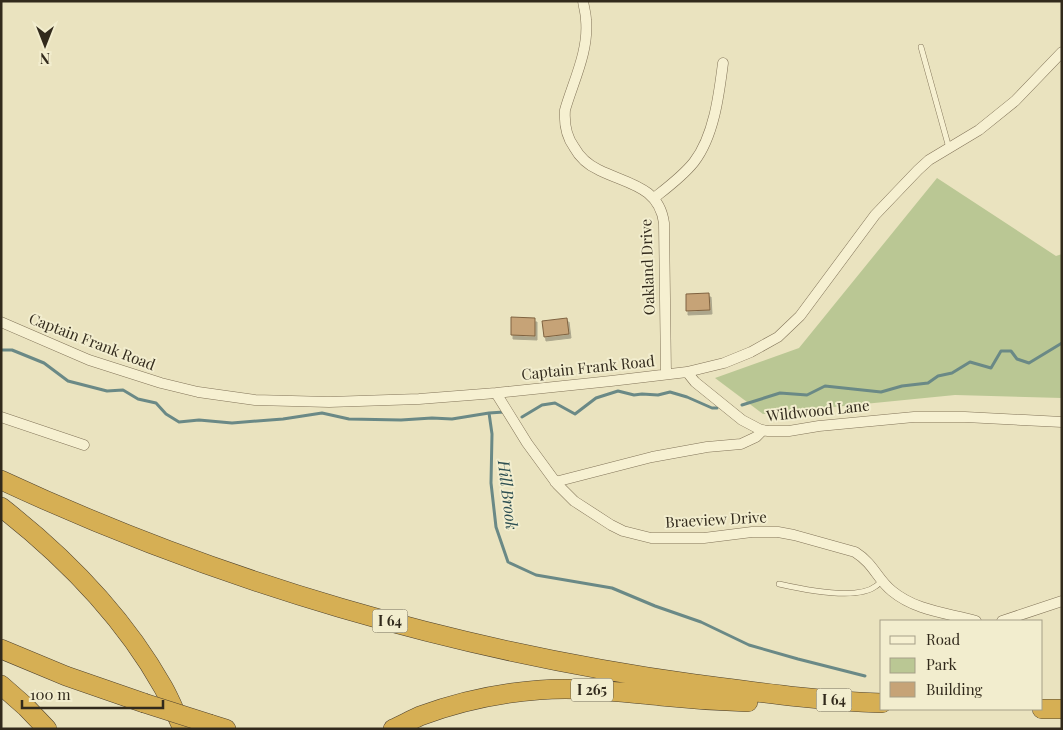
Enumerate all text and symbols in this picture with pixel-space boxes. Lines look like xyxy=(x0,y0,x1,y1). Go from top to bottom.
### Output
north arrow xyxy=(20,20,70,70)
text: N xyxy=(40,49,50,68)
street label: Oakland Drive xyxy=(635,219,659,315)
street label: Captain Frank Road xyxy=(26,308,159,375)
street label: Captain Frank Road xyxy=(520,350,656,384)
street label: Wildwood Lane xyxy=(764,395,870,425)
water label: Hill Brook xyxy=(494,458,523,531)
street label: Braeview Drive xyxy=(665,506,767,532)
road number: I 64 xyxy=(372,610,408,632)
legend xyxy=(880,620,1043,710)
text: Road xyxy=(926,629,960,649)
text: Park xyxy=(926,654,958,674)
scale bar xyxy=(22,678,164,710)
road number: I 265 xyxy=(571,678,613,702)
text: Building xyxy=(926,679,983,699)
text: 100 m xyxy=(30,684,71,704)
road number: I 64 xyxy=(816,688,852,712)

